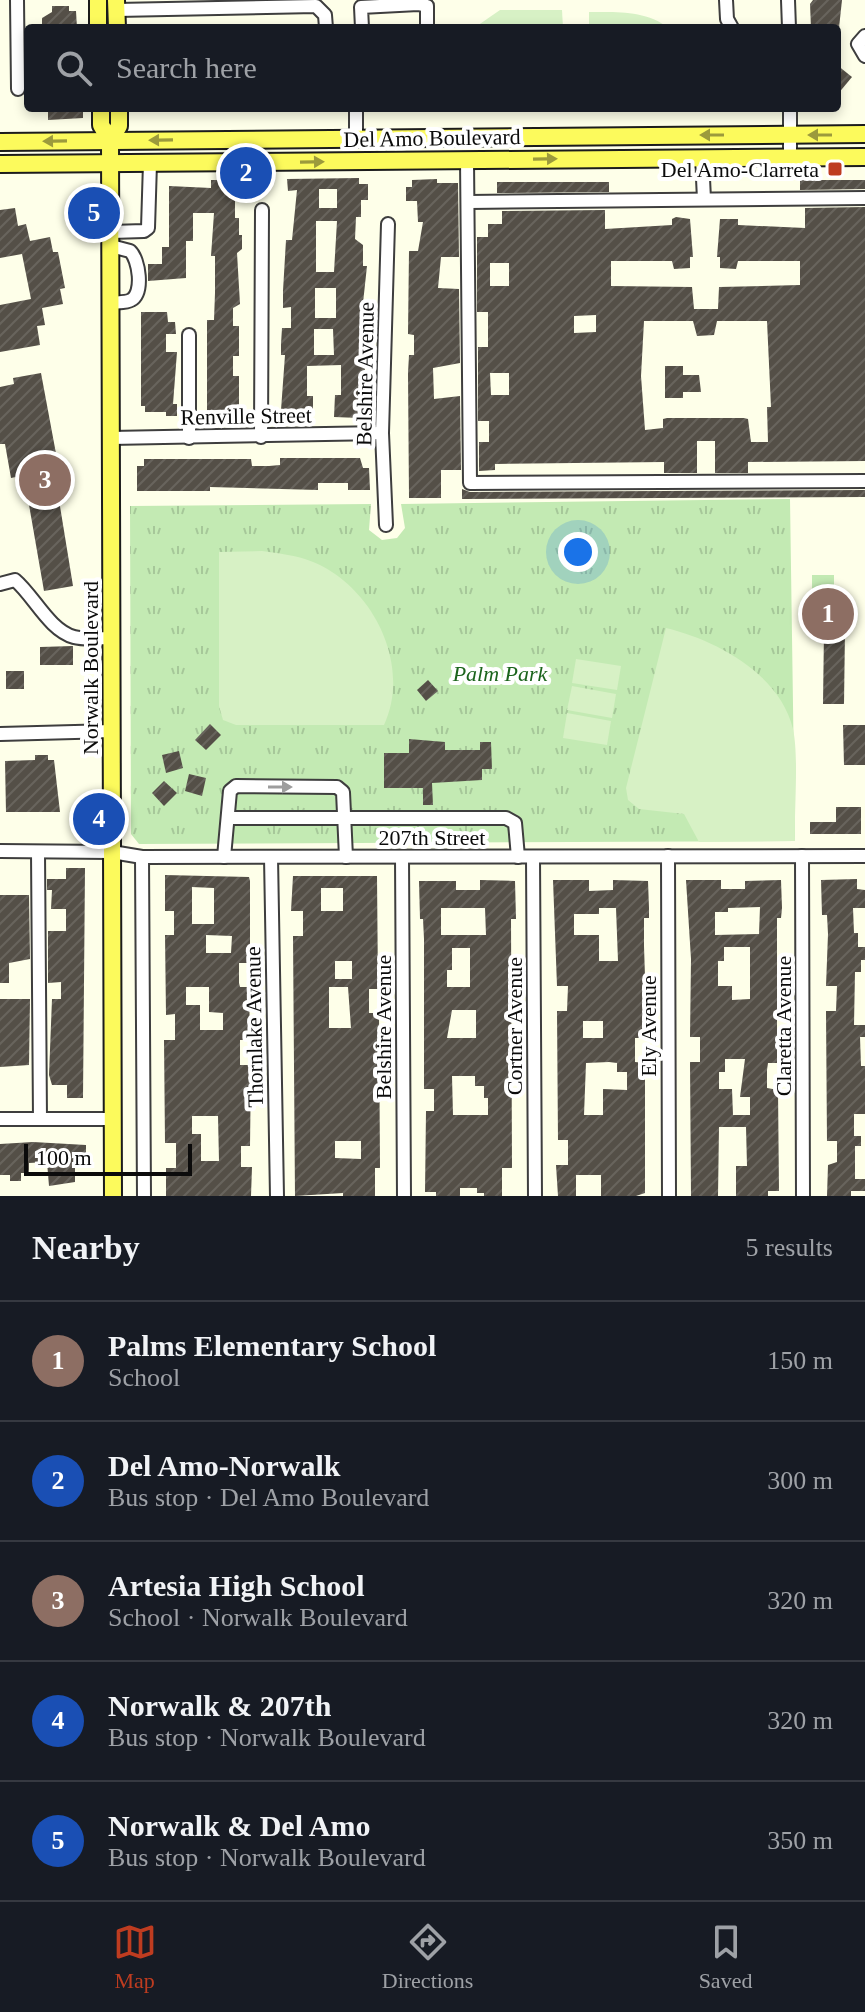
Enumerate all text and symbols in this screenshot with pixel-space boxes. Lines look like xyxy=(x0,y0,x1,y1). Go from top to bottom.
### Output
search box xyxy=(24,24,841,112)
icon: search xyxy=(52,46,96,90)
text: Search here xyxy=(116,51,257,84)
street label: Del Amo Boulevard xyxy=(343,124,521,152)
one-way arrow xyxy=(699,129,724,141)
one-way arrow xyxy=(807,129,832,141)
one-way arrow xyxy=(148,134,173,146)
one-way arrow xyxy=(42,135,67,147)
pin: 2 xyxy=(220,143,272,203)
one-way arrow xyxy=(533,153,558,166)
one-way arrow xyxy=(300,155,325,168)
place label: Del Amo-Clarreta xyxy=(661,157,819,182)
marker: Del Amo-Clarreta xyxy=(826,160,844,178)
pin: 5 xyxy=(68,183,120,243)
street label: Belshire Avenue xyxy=(351,302,379,446)
street label: Renville Street xyxy=(180,402,312,430)
pin: 3 xyxy=(19,450,71,510)
your location xyxy=(558,532,598,572)
street label: Norwalk Boulevard xyxy=(78,581,103,755)
pin: 1 xyxy=(802,584,854,644)
park label: Palm Park xyxy=(452,661,549,686)
one-way arrow xyxy=(268,781,293,793)
pin: 4 xyxy=(73,789,125,849)
street label: 207th Street xyxy=(379,825,485,850)
street label: Thornlake Avenue xyxy=(240,946,268,1108)
street label: Belshire Avenue xyxy=(371,955,396,1099)
street label: Claretta Avenue xyxy=(771,956,796,1096)
street label: Cortner Avenue xyxy=(502,957,527,1095)
street label: Ely Avenue xyxy=(636,975,661,1077)
scale bar xyxy=(24,1140,192,1176)
text: 100 m xyxy=(36,1145,92,1170)
text: Nearby xyxy=(32,1229,140,1266)
text: 5 results xyxy=(746,1233,833,1262)
text: Palms Elementary School xyxy=(108,1329,436,1362)
text: 1 xyxy=(52,1346,65,1375)
text: 150 m xyxy=(767,1346,833,1375)
text: School xyxy=(108,1363,180,1392)
text: Del Amo-Norwalk xyxy=(108,1449,340,1482)
text: 2 xyxy=(52,1466,65,1495)
text: 300 m xyxy=(767,1466,833,1495)
text: Bus stop · Del Amo Boulevard xyxy=(108,1483,429,1512)
text: Artesia High School xyxy=(108,1569,365,1602)
text: 3 xyxy=(52,1586,65,1615)
text: 320 m xyxy=(767,1586,833,1615)
text: School · Norwalk Boulevard xyxy=(108,1603,408,1632)
text: Norwalk & 207th xyxy=(108,1689,331,1722)
text: 4 xyxy=(52,1706,65,1735)
text: 320 m xyxy=(767,1706,833,1735)
text: Bus stop · Norwalk Boulevard xyxy=(108,1723,426,1752)
text: Norwalk & Del Amo xyxy=(108,1809,370,1842)
text: 5 xyxy=(52,1826,65,1855)
text: 350 m xyxy=(767,1826,833,1855)
text: Bus stop · Norwalk Boulevard xyxy=(108,1843,426,1872)
tab: Map xyxy=(113,1920,157,1994)
tab: Directions xyxy=(382,1920,473,1994)
tab: Saved xyxy=(699,1920,752,1994)

